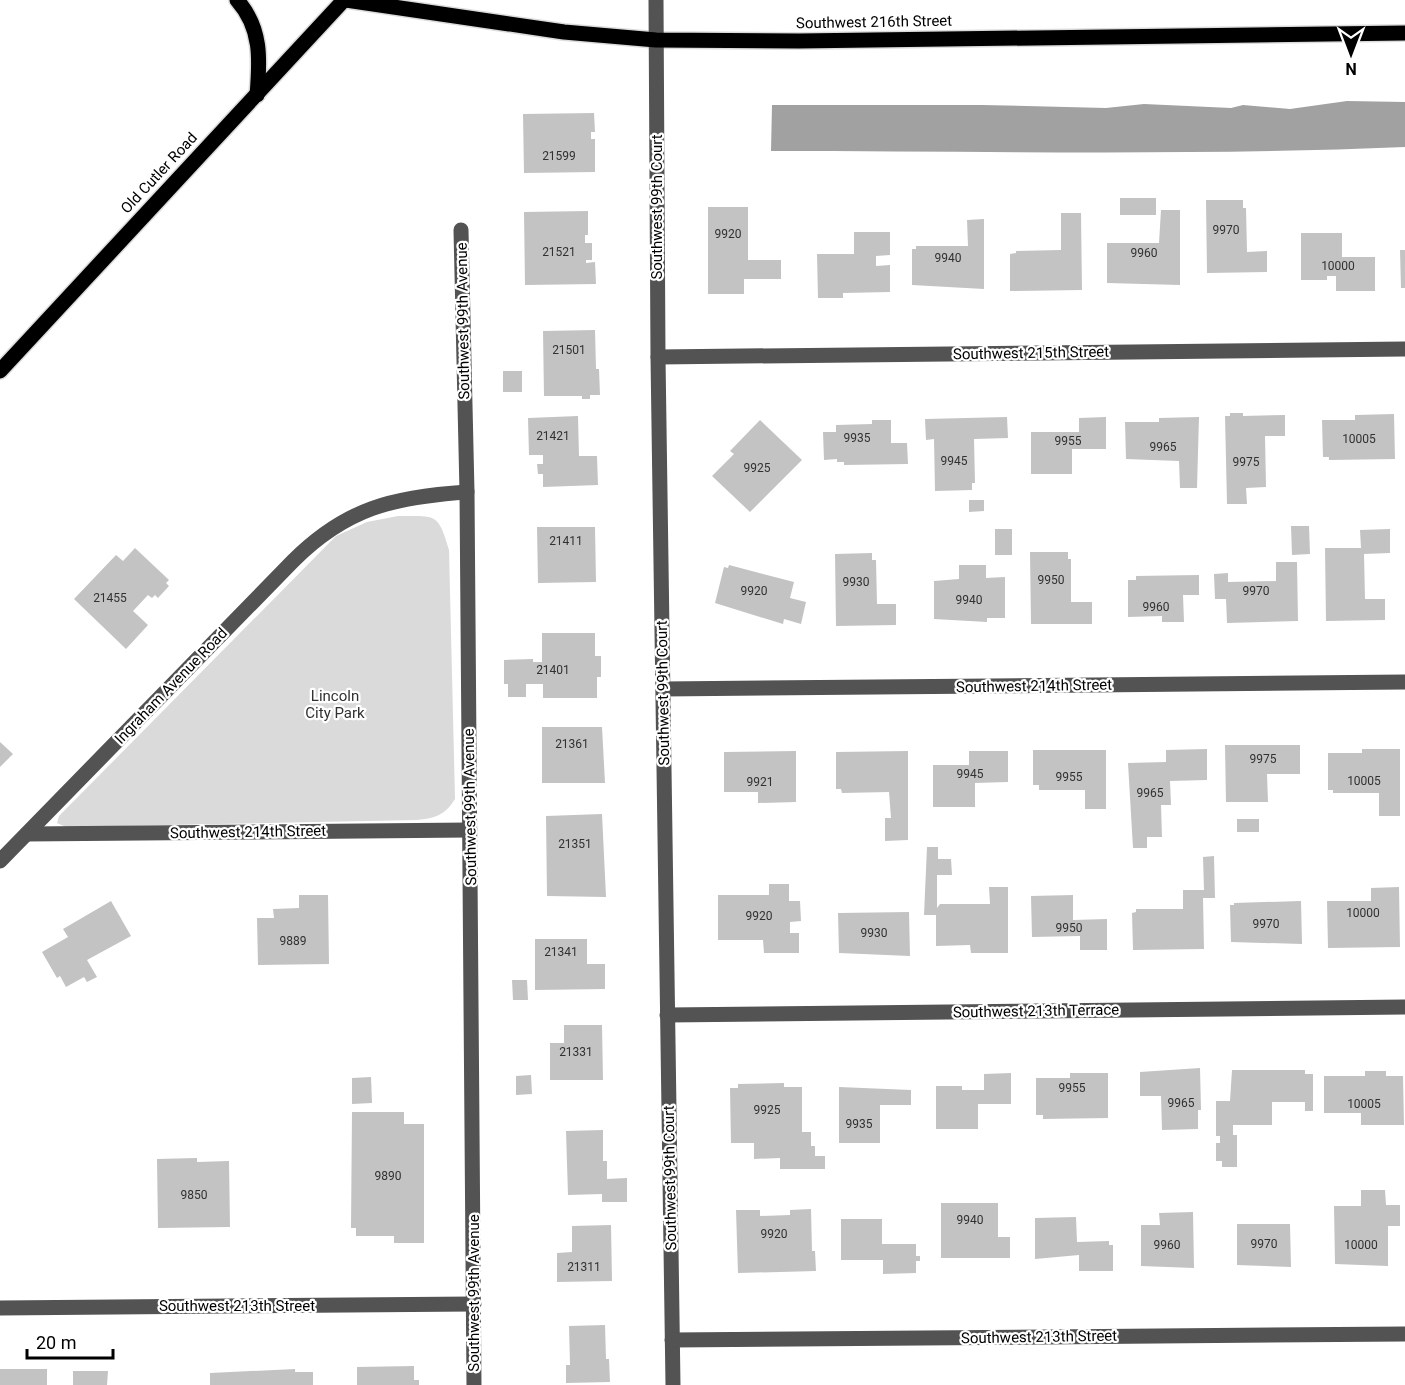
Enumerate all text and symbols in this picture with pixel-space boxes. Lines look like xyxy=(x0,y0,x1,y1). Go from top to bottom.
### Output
street label: Southwest 216th Street xyxy=(796,12,952,32)
north arrow xyxy=(1321,24,1381,84)
text: N xyxy=(1345,59,1357,78)
street label: Old Cutler Road xyxy=(117,129,201,217)
street label: Southwest 99th Court xyxy=(648,134,666,280)
house number: 21599 xyxy=(542,149,576,163)
house number: 9970 xyxy=(1213,223,1240,237)
house number: 9920 xyxy=(715,227,742,241)
street label: Southwest 99th Avenue xyxy=(453,242,473,400)
house number: 21521 xyxy=(542,245,576,259)
house number: 9960 xyxy=(1131,246,1158,260)
house number: 9940 xyxy=(935,251,962,265)
house number: 10000 xyxy=(1321,259,1355,273)
house number: 21501 xyxy=(552,343,586,357)
street label: Southwest 215th Street xyxy=(953,343,1109,363)
house number: 21421 xyxy=(536,429,570,443)
house number: 9935 xyxy=(844,431,871,445)
house number: 10005 xyxy=(1342,432,1376,446)
house number: 9955 xyxy=(1055,434,1082,448)
house number: 9965 xyxy=(1150,440,1177,454)
house number: 9945 xyxy=(941,454,968,468)
house number: 9975 xyxy=(1233,455,1260,469)
house number: 9925 xyxy=(744,461,771,475)
house number: 21411 xyxy=(549,534,583,548)
house number: 9950 xyxy=(1038,573,1065,587)
house number: 9930 xyxy=(843,575,870,589)
house number: 9920 xyxy=(741,584,768,598)
house number: 9970 xyxy=(1243,584,1270,598)
house number: 21455 xyxy=(93,591,127,605)
house number: 9940 xyxy=(956,593,983,607)
house number: 9960 xyxy=(1143,600,1170,614)
street label: Southwest 99th Court xyxy=(653,620,673,766)
street label: Ingraham Avenue Road xyxy=(111,624,231,748)
house number: 21401 xyxy=(536,663,570,677)
street label: Southwest 214th Street xyxy=(956,676,1112,696)
park label: Lincoln City Park xyxy=(305,687,365,722)
street label: Southwest 99th Avenue xyxy=(460,728,480,886)
house number: 21361 xyxy=(555,737,589,751)
house number: 9975 xyxy=(1250,752,1277,766)
house number: 9945 xyxy=(957,767,984,781)
house number: 9955 xyxy=(1056,770,1083,784)
house number: 10005 xyxy=(1347,774,1381,788)
house number: 9921 xyxy=(747,775,773,789)
house number: 9965 xyxy=(1137,786,1164,800)
street label: Southwest 214th Street xyxy=(170,822,326,842)
house number: 21351 xyxy=(558,837,592,851)
house number: 10000 xyxy=(1346,906,1380,920)
house number: 9920 xyxy=(746,909,773,923)
house number: 9970 xyxy=(1253,917,1280,931)
house number: 9950 xyxy=(1056,921,1083,935)
house number: 9930 xyxy=(861,926,888,940)
house number: 9889 xyxy=(280,934,306,948)
house number: 21341 xyxy=(544,945,578,959)
street label: Southwest 213th Terrace xyxy=(953,1001,1119,1021)
house number: 21331 xyxy=(559,1045,593,1059)
house number: 9955 xyxy=(1059,1081,1086,1095)
house number: 9965 xyxy=(1168,1096,1195,1110)
house number: 10005 xyxy=(1347,1097,1381,1111)
house number: 9925 xyxy=(754,1103,781,1117)
street label: Southwest 99th Court xyxy=(660,1105,680,1251)
house number: 9935 xyxy=(846,1117,873,1131)
house number: 9890 xyxy=(375,1169,402,1183)
house number: 9850 xyxy=(181,1188,208,1202)
house number: 9940 xyxy=(957,1213,984,1227)
street label: Southwest 99th Avenue xyxy=(465,1214,483,1372)
house number: 9920 xyxy=(761,1227,788,1241)
house number: 9970 xyxy=(1251,1237,1278,1251)
house number: 9960 xyxy=(1154,1238,1181,1252)
house number: 10000 xyxy=(1344,1238,1378,1252)
house number: 21311 xyxy=(567,1260,601,1274)
street label: Southwest 213th Street xyxy=(159,1297,315,1315)
scale bar xyxy=(27,1322,112,1360)
street label: Southwest 213th Street xyxy=(961,1327,1117,1347)
text: 20 m xyxy=(36,1332,76,1353)

